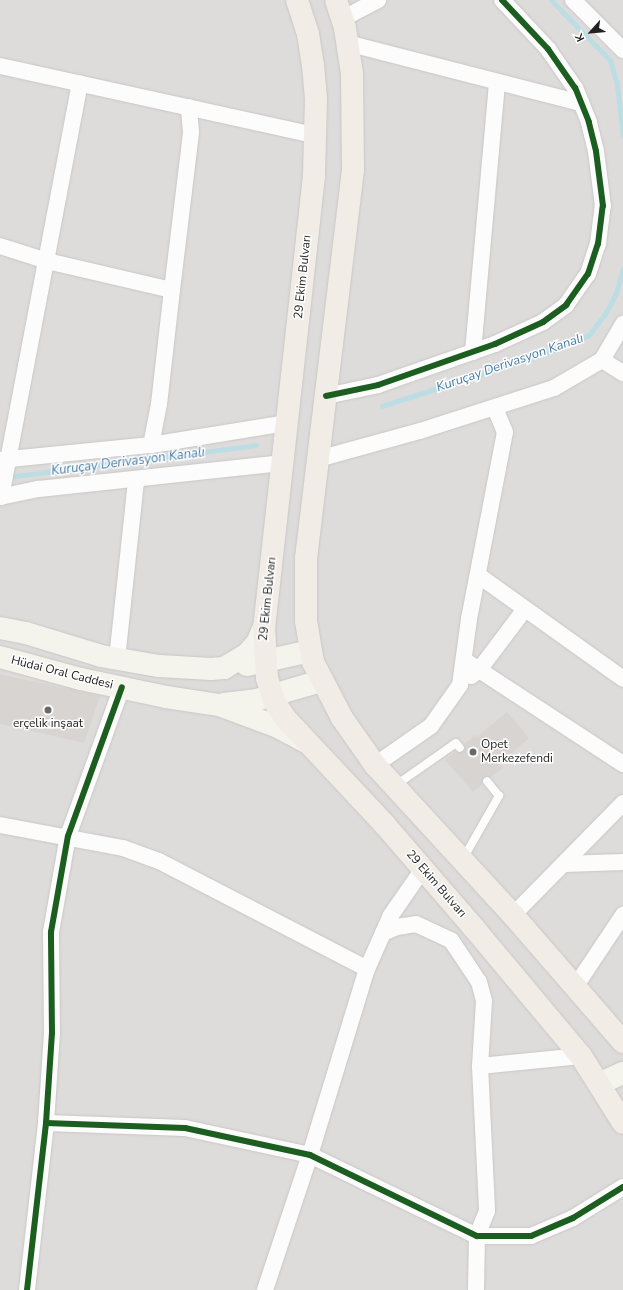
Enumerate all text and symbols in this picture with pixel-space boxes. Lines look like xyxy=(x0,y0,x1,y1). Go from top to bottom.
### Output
north arrow xyxy=(571,12,611,52)
text: K xyxy=(572,31,588,44)
street label: 29 Ekim Bulvarı xyxy=(291,234,315,320)
water label: Kuruçay Derivasyon Kanalı xyxy=(434,330,586,396)
water label: Kuruçay Derivasyon Kanalı xyxy=(50,445,206,479)
street label: 29 Ekim Bulvarı xyxy=(256,556,280,642)
street label: Hüdai Oral Caddesi xyxy=(9,653,115,693)
marker: erçelik inşaat xyxy=(43,705,53,715)
place label: erçelik inşaat xyxy=(13,717,83,731)
place label: Opet Merkezefendi xyxy=(481,738,553,766)
marker: Opet Merkezefendi xyxy=(468,747,478,757)
street label: 29 Ekim Bulvarı xyxy=(403,847,469,921)

